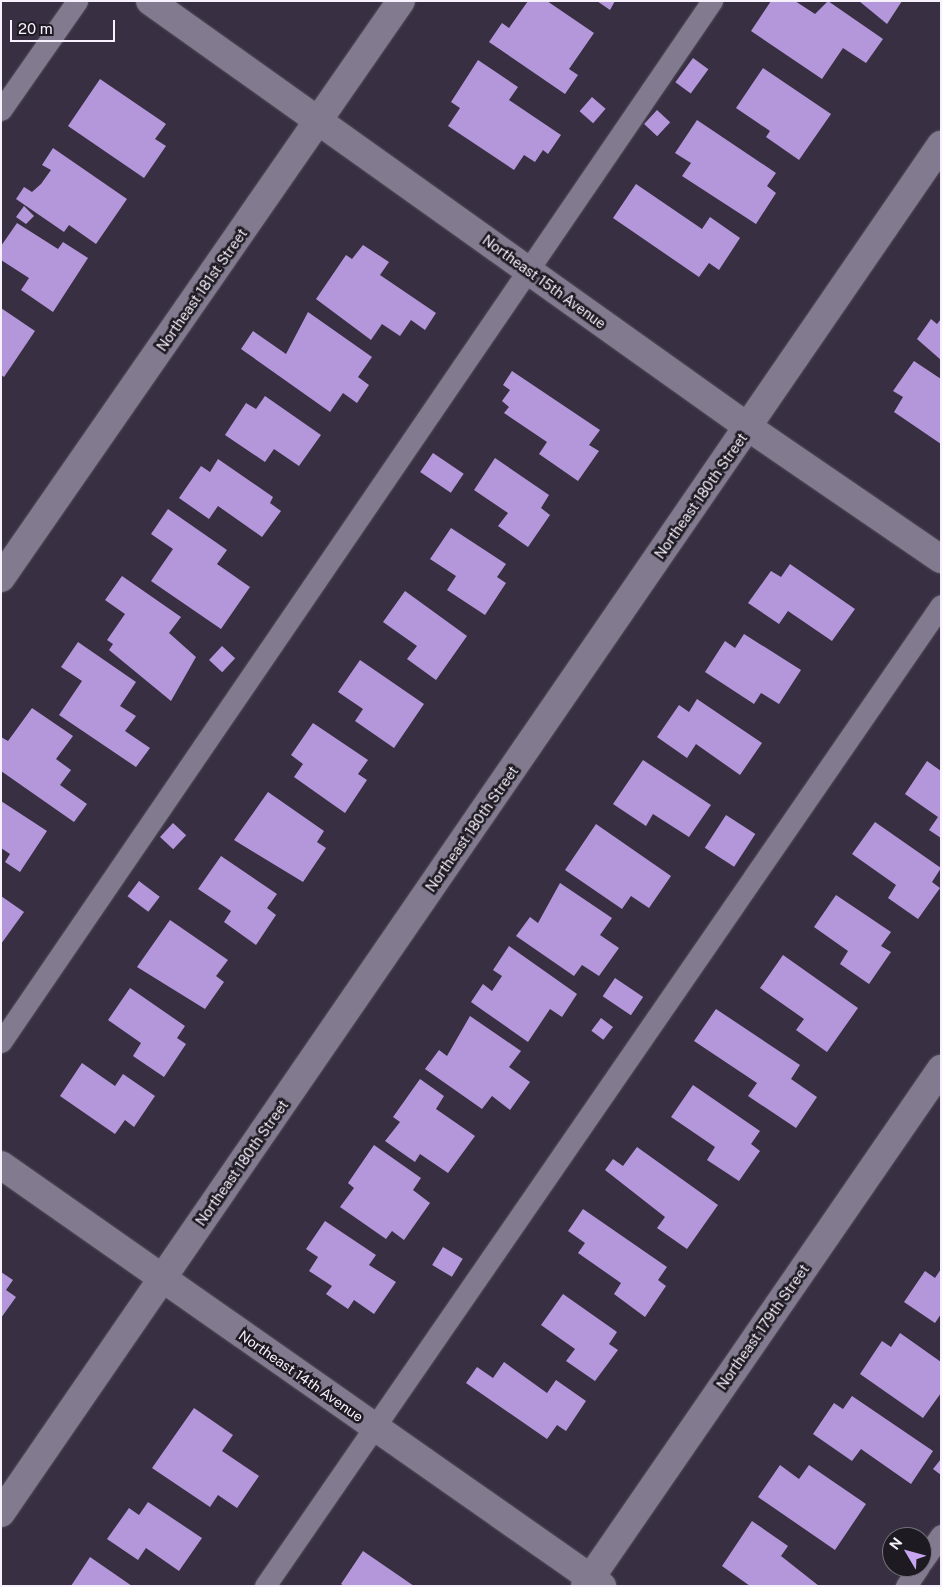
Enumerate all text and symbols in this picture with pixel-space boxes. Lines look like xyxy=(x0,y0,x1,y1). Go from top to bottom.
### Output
scale bar xyxy=(12,10,118,42)
text: 20 m xyxy=(18,20,53,37)
street label: Northeast 181st Street xyxy=(153,226,251,354)
street label: Northeast 15th Avenue xyxy=(479,232,609,332)
street label: Northeast 180th Street xyxy=(651,430,751,562)
street label: Northeast 180th Street xyxy=(422,763,522,895)
street label: Northeast 180th Street xyxy=(192,1097,292,1229)
street label: Northeast 179th Street xyxy=(713,1261,813,1393)
street label: Northeast 14th Avenue xyxy=(236,1327,366,1425)
north arrow xyxy=(882,1527,932,1577)
text: N xyxy=(886,1534,905,1553)

